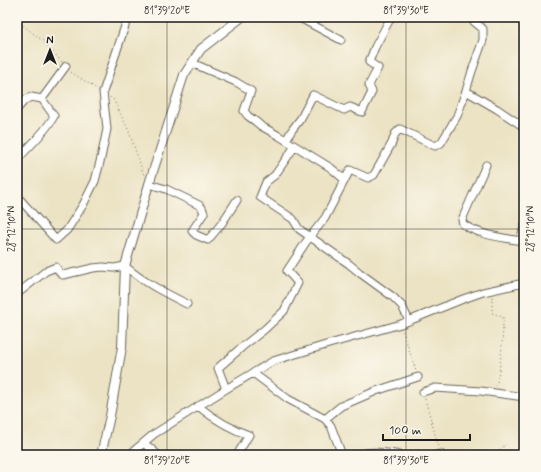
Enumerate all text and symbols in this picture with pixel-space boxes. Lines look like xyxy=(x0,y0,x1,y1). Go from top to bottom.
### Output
text: 81°39'20"E xyxy=(144,4,190,18)
text: 81°39'30"E xyxy=(383,4,429,18)
north arrow xyxy=(30,30,70,70)
text: N xyxy=(46,34,54,48)
text: 28°12'10"N xyxy=(5,206,19,252)
text: 28°12'10"N xyxy=(524,206,538,252)
scale bar xyxy=(383,416,470,442)
text: 100 m xyxy=(389,423,421,439)
text: 81°39'20"E xyxy=(144,454,190,468)
text: 81°39'30"E xyxy=(383,454,429,468)

